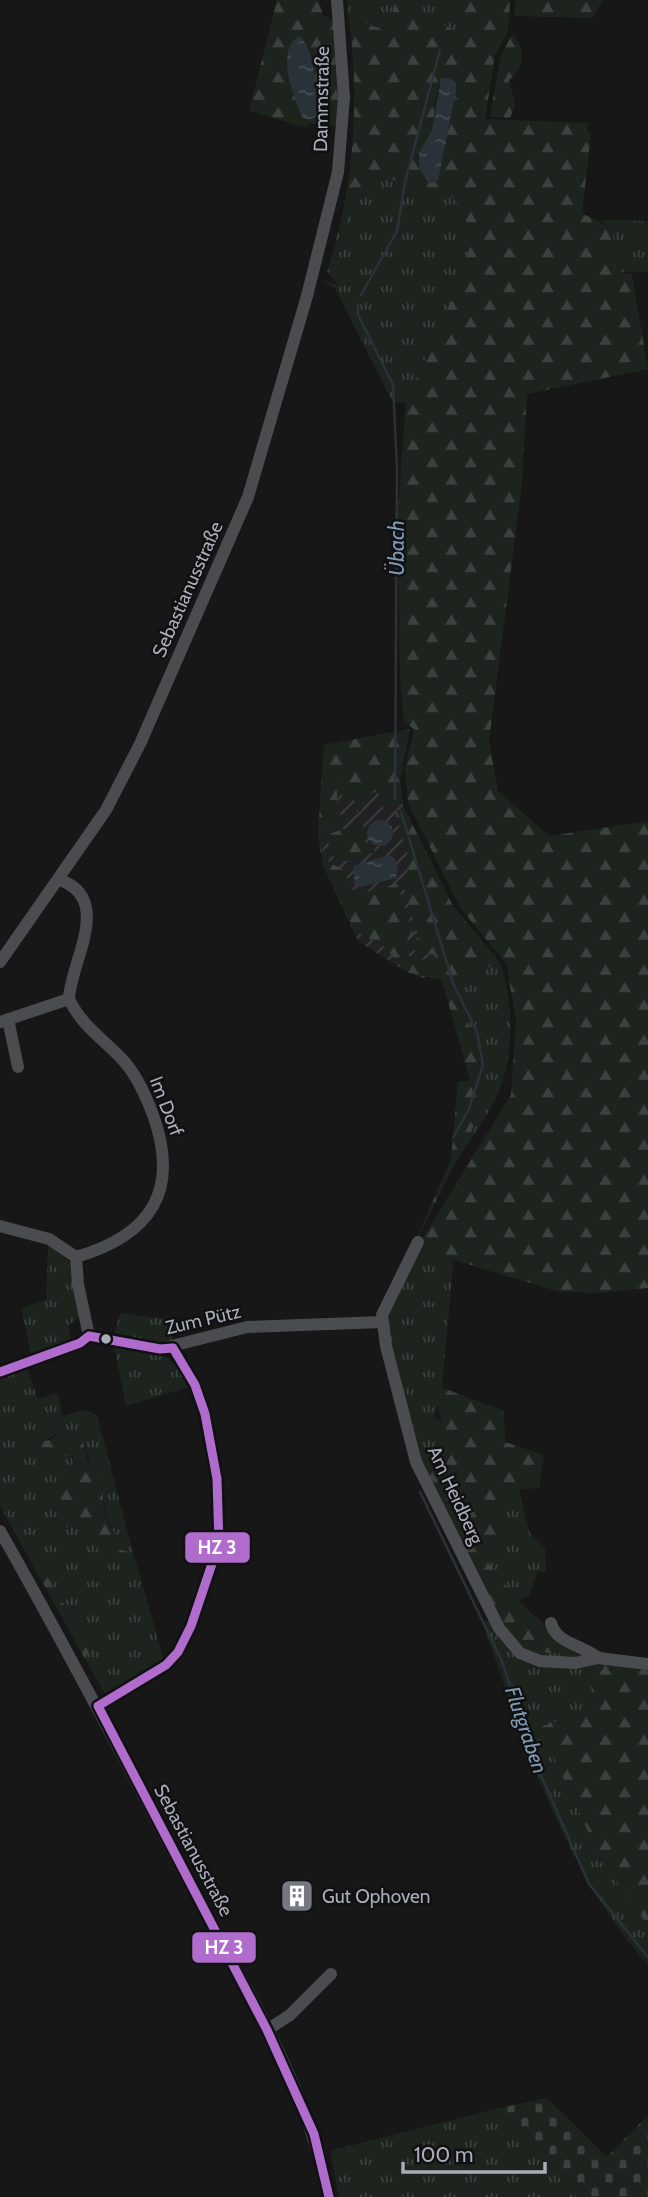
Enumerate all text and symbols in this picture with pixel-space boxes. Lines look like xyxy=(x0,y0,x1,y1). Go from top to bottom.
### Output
street label: Dammstraße xyxy=(309,46,334,152)
street label: Sebastianusstraße xyxy=(147,518,228,661)
water label: Übach xyxy=(384,520,409,576)
street label: Im Dorf xyxy=(145,1073,189,1140)
street label: Zum Pütz xyxy=(163,1300,243,1339)
unlabelled marker xyxy=(99,1332,113,1346)
street label: Am Heidberg xyxy=(423,1442,489,1548)
line badge: HZ 3 xyxy=(184,1531,251,1564)
text: HZ 3 xyxy=(198,1536,236,1559)
water label: Flutgraben xyxy=(500,1683,553,1777)
street label: Sebastianusstraße xyxy=(149,1780,238,1920)
building icon: Gut Ophoven xyxy=(278,1877,316,1915)
place label: Gut Ophoven xyxy=(322,1885,430,1908)
line badge: HZ 3 xyxy=(191,1931,257,1964)
text: HZ 3 xyxy=(205,1936,243,1959)
scale bar xyxy=(403,2130,545,2174)
text: 100 m xyxy=(414,2142,473,2167)

